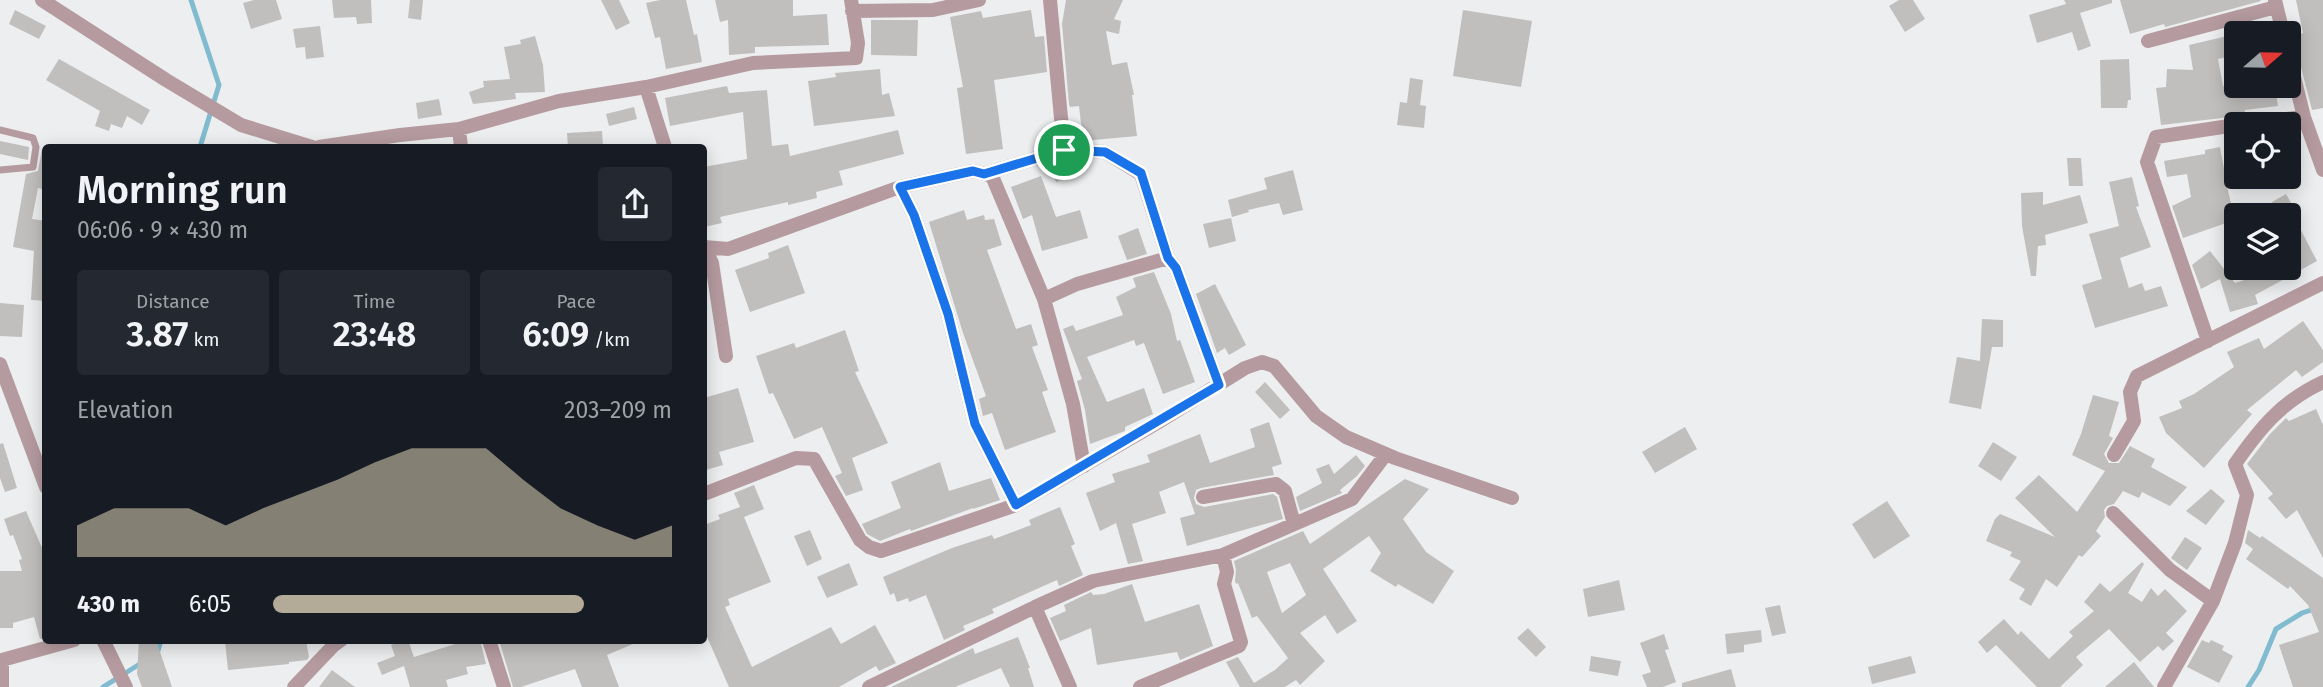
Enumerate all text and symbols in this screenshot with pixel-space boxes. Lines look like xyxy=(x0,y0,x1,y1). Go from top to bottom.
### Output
north arrow xyxy=(2224,21,2301,98)
map controls xyxy=(2224,21,2301,280)
button: locate xyxy=(2224,112,2301,189)
pin xyxy=(1034,120,1094,180)
icon: arrive xyxy=(1045,131,1083,169)
text: Morning run xyxy=(77,167,288,213)
button: share xyxy=(598,167,672,241)
button: layers xyxy=(2224,203,2301,280)
text: 06:06 · 9 × 430 m xyxy=(77,216,248,244)
text: Distance xyxy=(136,290,210,313)
text: Time xyxy=(354,290,395,313)
text: Pace xyxy=(556,290,596,313)
text: 3.87 xyxy=(126,313,188,355)
text: 23:48 xyxy=(333,313,416,355)
text: 6:09 xyxy=(522,313,589,355)
text: km xyxy=(188,328,219,351)
text: /km xyxy=(589,328,630,351)
text: Elevation xyxy=(77,396,173,424)
text: 203–209 m xyxy=(564,396,672,424)
text: 430 m xyxy=(77,590,140,618)
text: 6:05 xyxy=(189,590,231,618)

